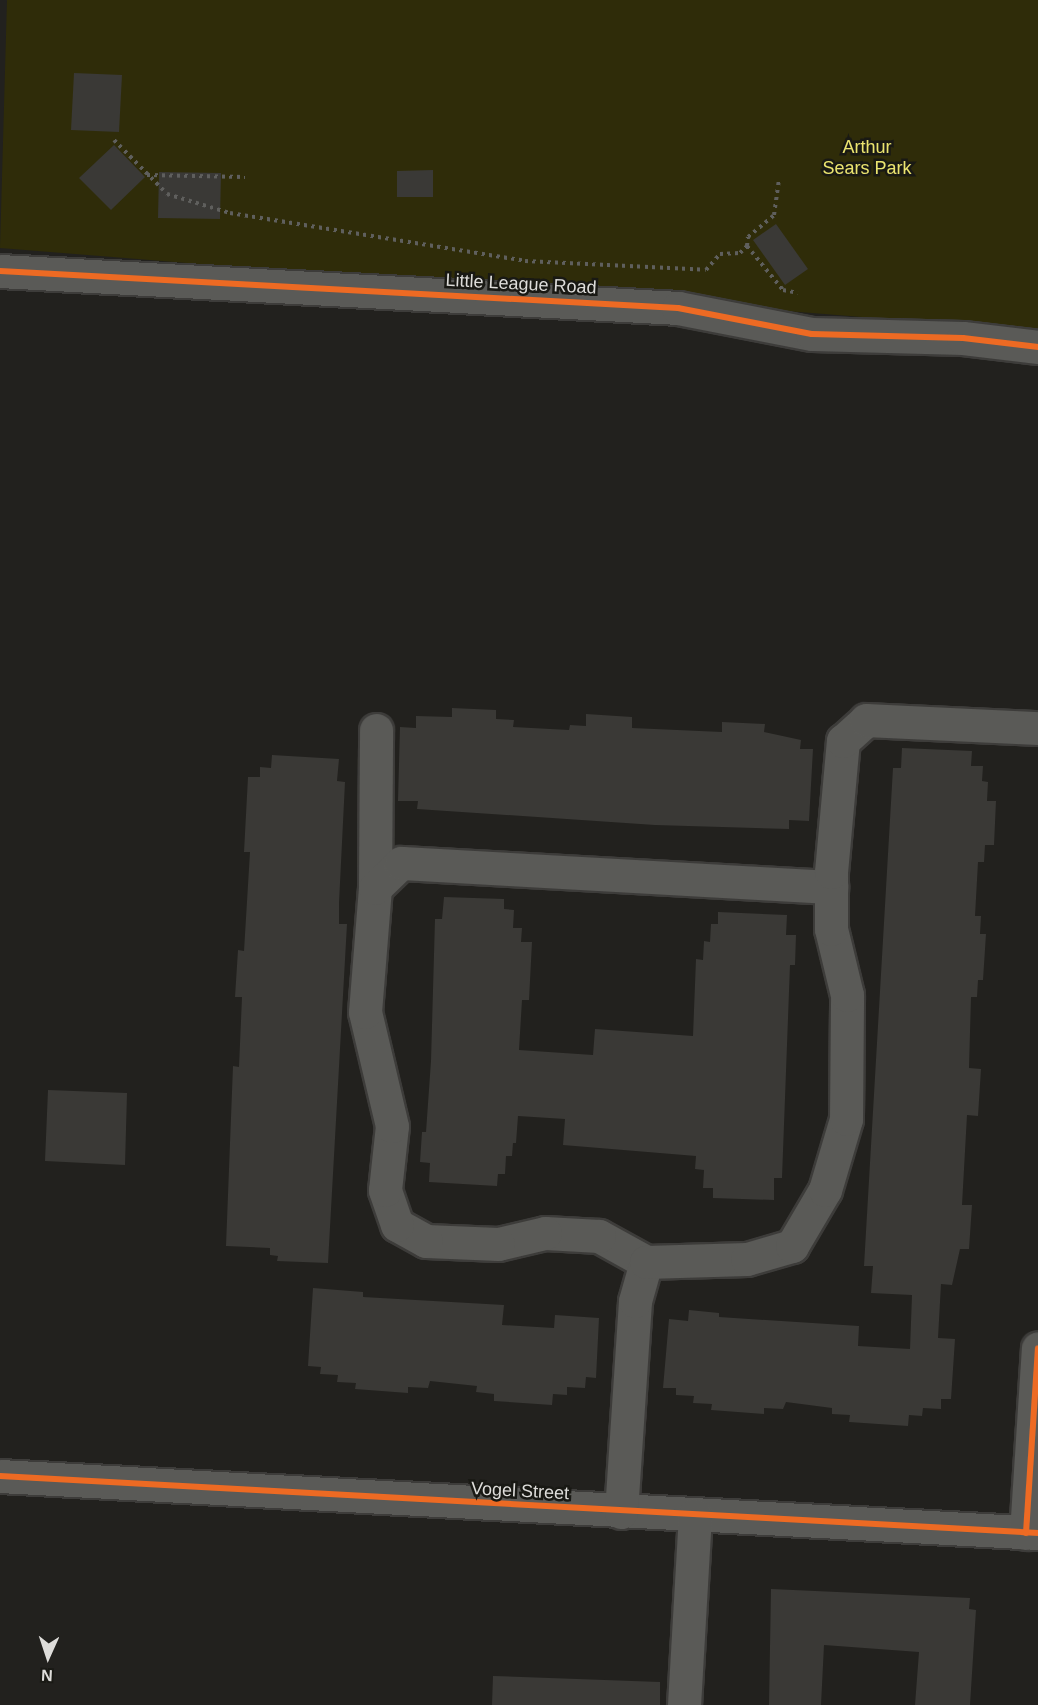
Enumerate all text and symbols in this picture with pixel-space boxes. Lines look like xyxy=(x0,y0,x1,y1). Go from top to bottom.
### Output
park label: Arthur Sears Park xyxy=(822,137,912,180)
street label: Little League Road xyxy=(445,269,597,299)
street label: Vogel Street xyxy=(470,1478,570,1504)
north arrow xyxy=(18,1627,78,1687)
text: N xyxy=(41,1667,53,1684)

